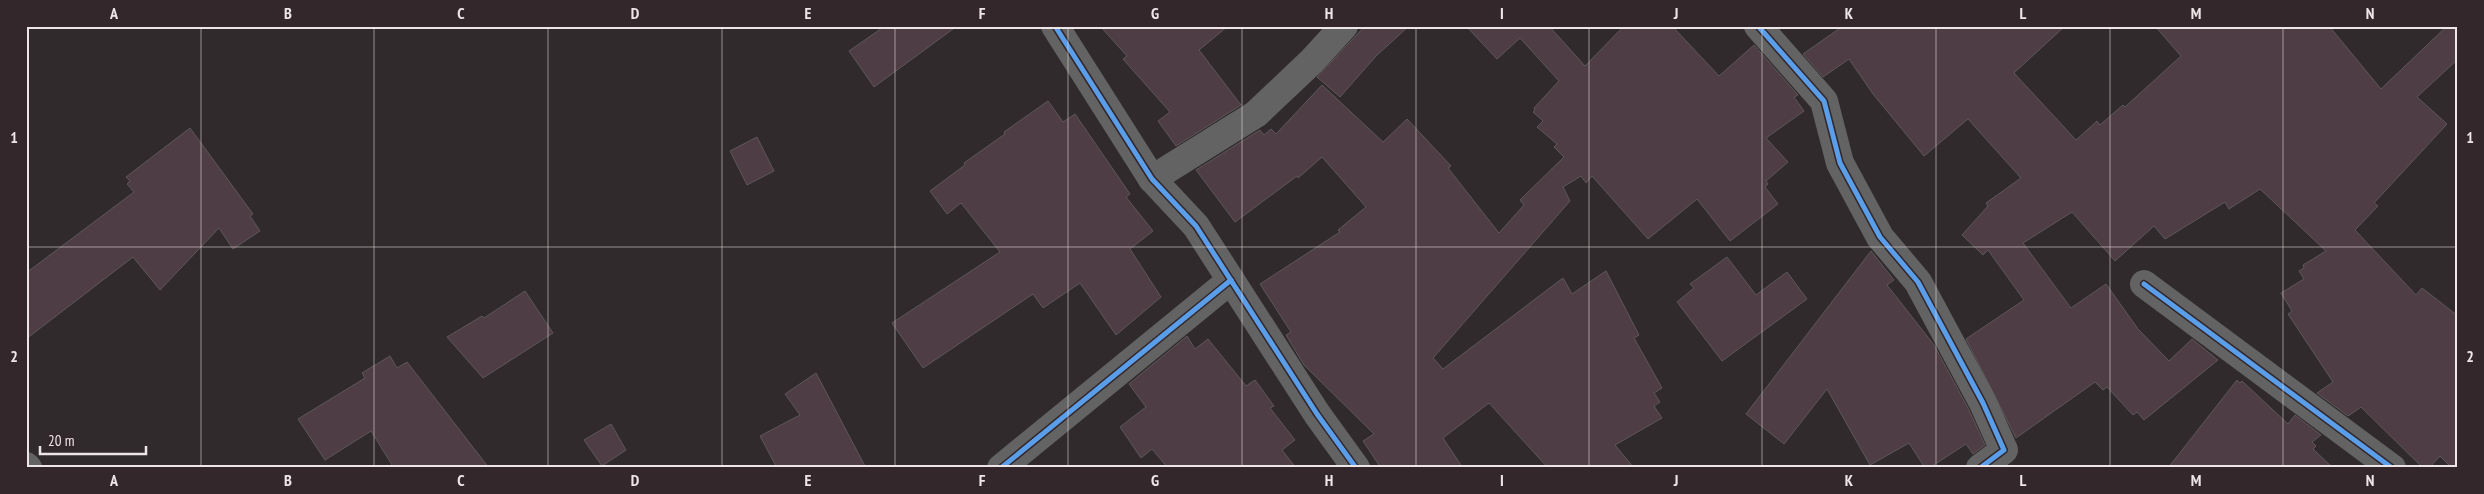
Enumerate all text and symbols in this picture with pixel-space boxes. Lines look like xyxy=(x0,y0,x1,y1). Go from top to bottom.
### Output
text: A xyxy=(109,3,119,23)
text: B xyxy=(284,3,292,23)
text: C xyxy=(457,3,465,23)
text: D xyxy=(631,3,640,23)
text: E xyxy=(805,3,812,23)
text: F xyxy=(979,3,986,23)
text: G xyxy=(1151,3,1159,23)
text: H xyxy=(1325,3,1333,23)
text: I xyxy=(1500,3,1504,23)
text: J xyxy=(1673,3,1678,23)
text: K xyxy=(1845,3,1854,23)
text: L xyxy=(2020,3,2027,23)
text: M xyxy=(2191,3,2201,23)
text: N xyxy=(2366,3,2374,23)
text: 1 xyxy=(10,127,18,147)
text: 1 xyxy=(2466,127,2474,147)
text: 2 xyxy=(10,346,18,366)
text: 2 xyxy=(2466,346,2474,366)
scale bar xyxy=(40,424,146,456)
text: 20 m xyxy=(48,431,74,450)
text: A xyxy=(109,470,119,490)
text: B xyxy=(284,470,292,490)
text: C xyxy=(457,470,465,490)
text: D xyxy=(631,470,640,490)
text: E xyxy=(805,470,812,490)
text: F xyxy=(979,470,986,490)
text: G xyxy=(1151,470,1159,490)
text: H xyxy=(1325,470,1333,490)
text: I xyxy=(1500,470,1504,490)
text: J xyxy=(1673,470,1678,490)
text: K xyxy=(1845,470,1854,490)
text: L xyxy=(2020,470,2027,490)
text: M xyxy=(2191,470,2201,490)
text: N xyxy=(2366,470,2374,490)

